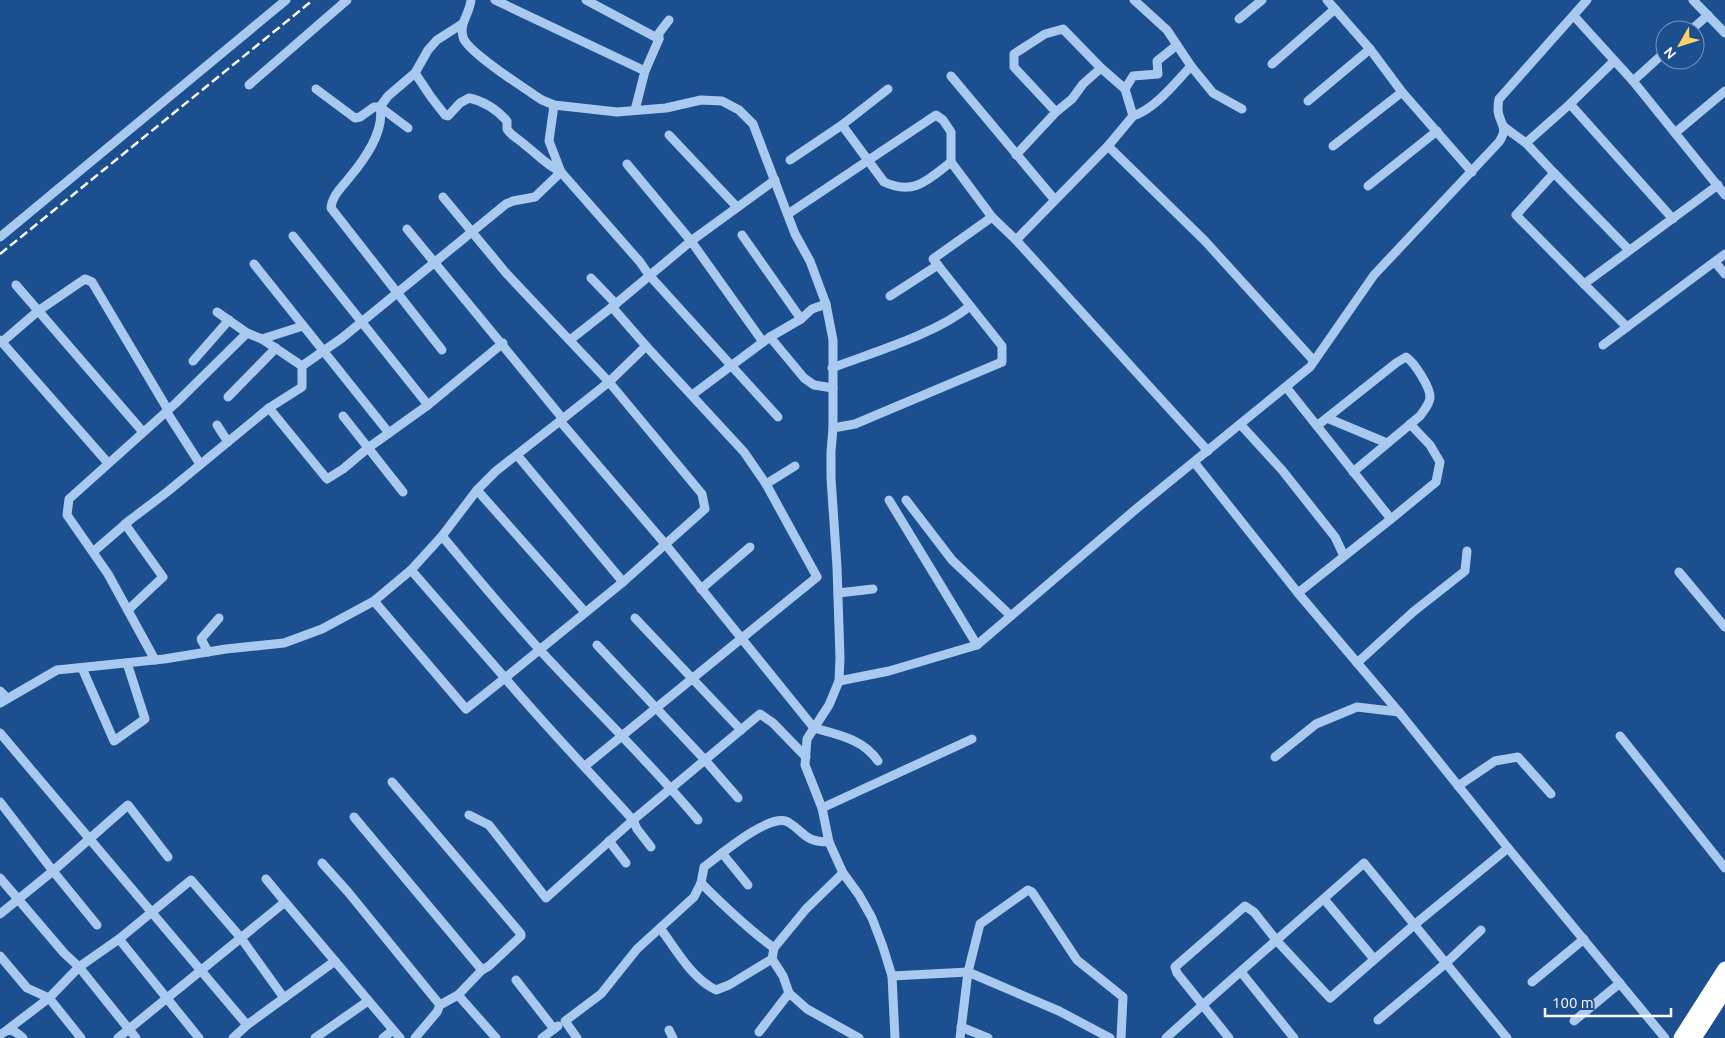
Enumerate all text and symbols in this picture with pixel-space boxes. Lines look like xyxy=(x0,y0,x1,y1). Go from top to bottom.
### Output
north arrow xyxy=(1655,20,1705,70)
text: N xyxy=(1660,44,1679,62)
scale bar xyxy=(1545,986,1671,1018)
text: 100 m xyxy=(1552,994,1594,1011)

